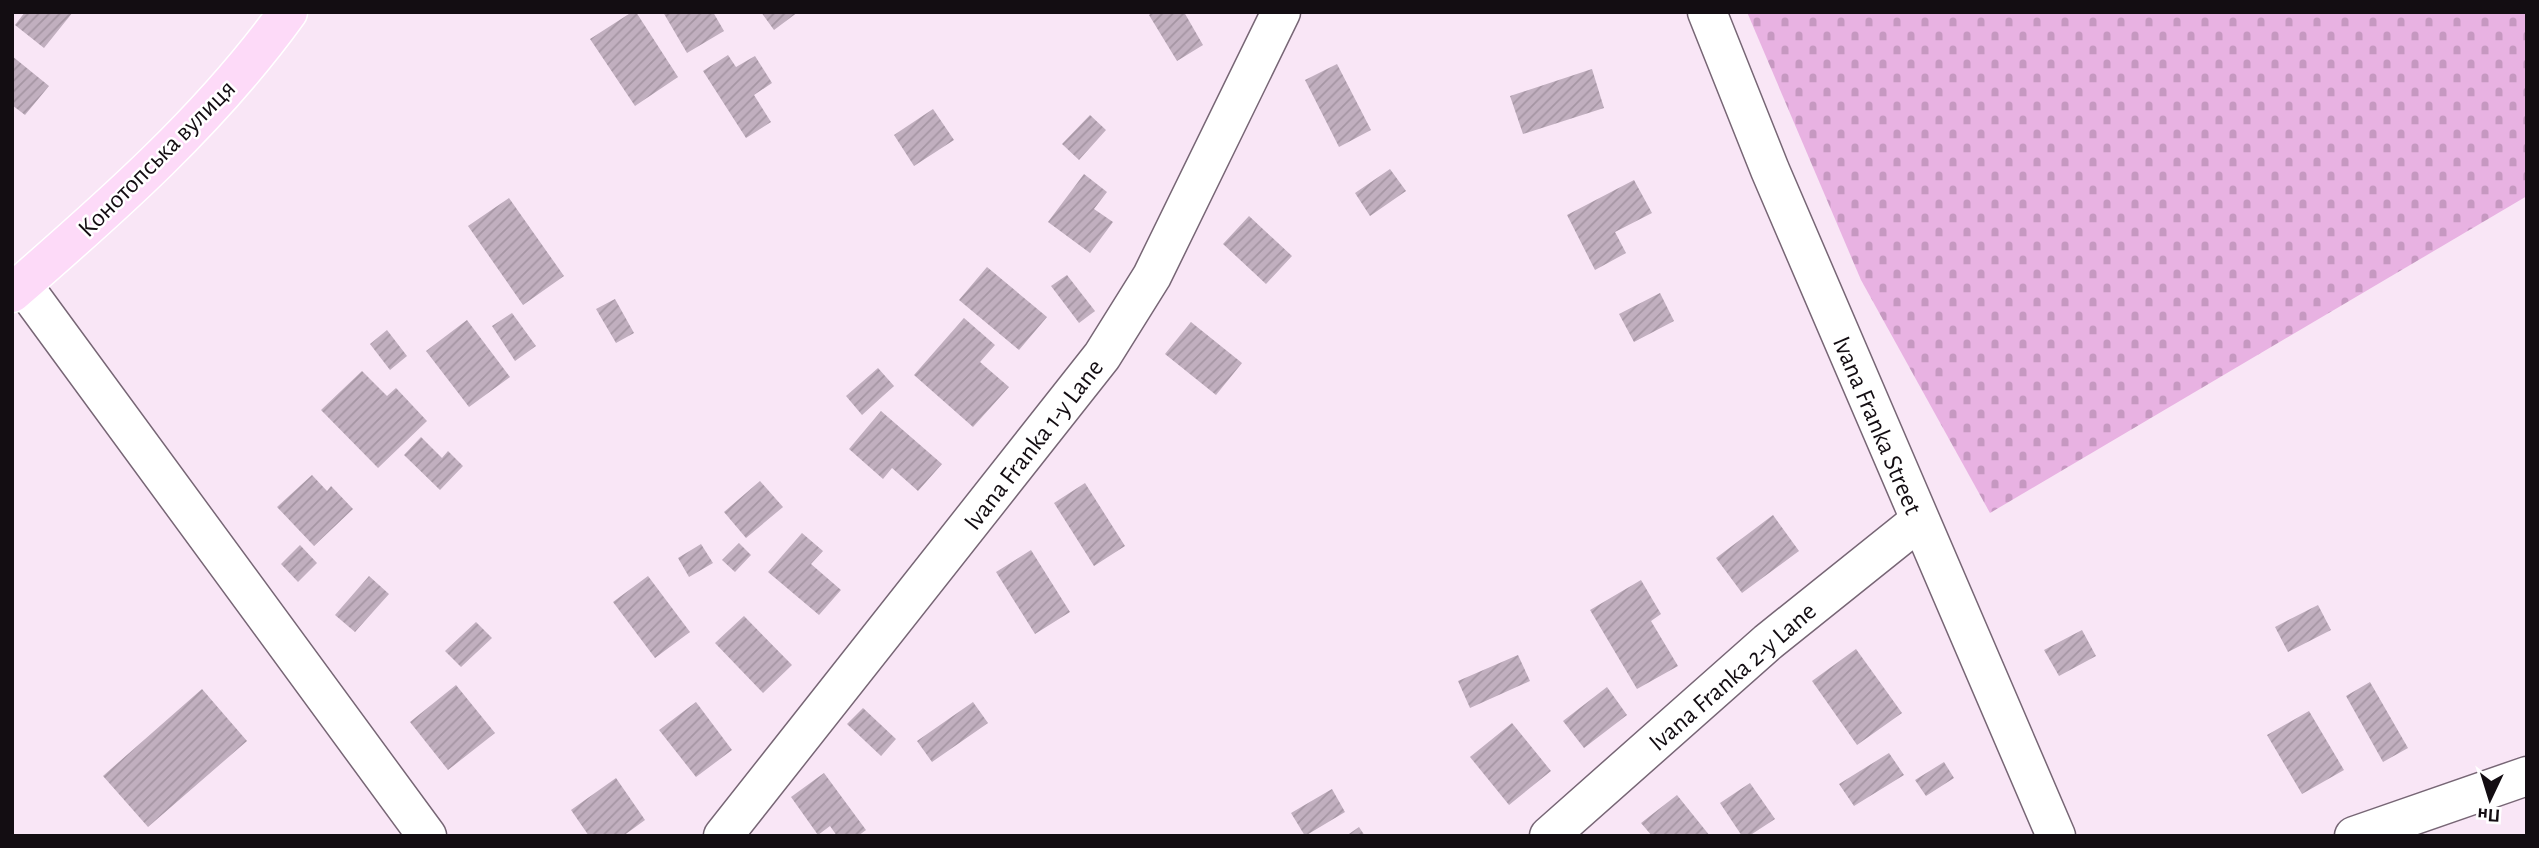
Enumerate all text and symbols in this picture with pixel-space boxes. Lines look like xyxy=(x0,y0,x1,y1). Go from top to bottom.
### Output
street label: Конотопська вулиця xyxy=(73,75,240,242)
street label: Ivana Franka Street xyxy=(1828,333,1926,518)
street label: Ivana Franka 1-y Lane xyxy=(959,354,1108,535)
street label: Ivana Franka 2-y Lane xyxy=(1644,597,1821,756)
north arrow xyxy=(2455,764,2525,834)
text: Пн xyxy=(2477,804,2501,825)

